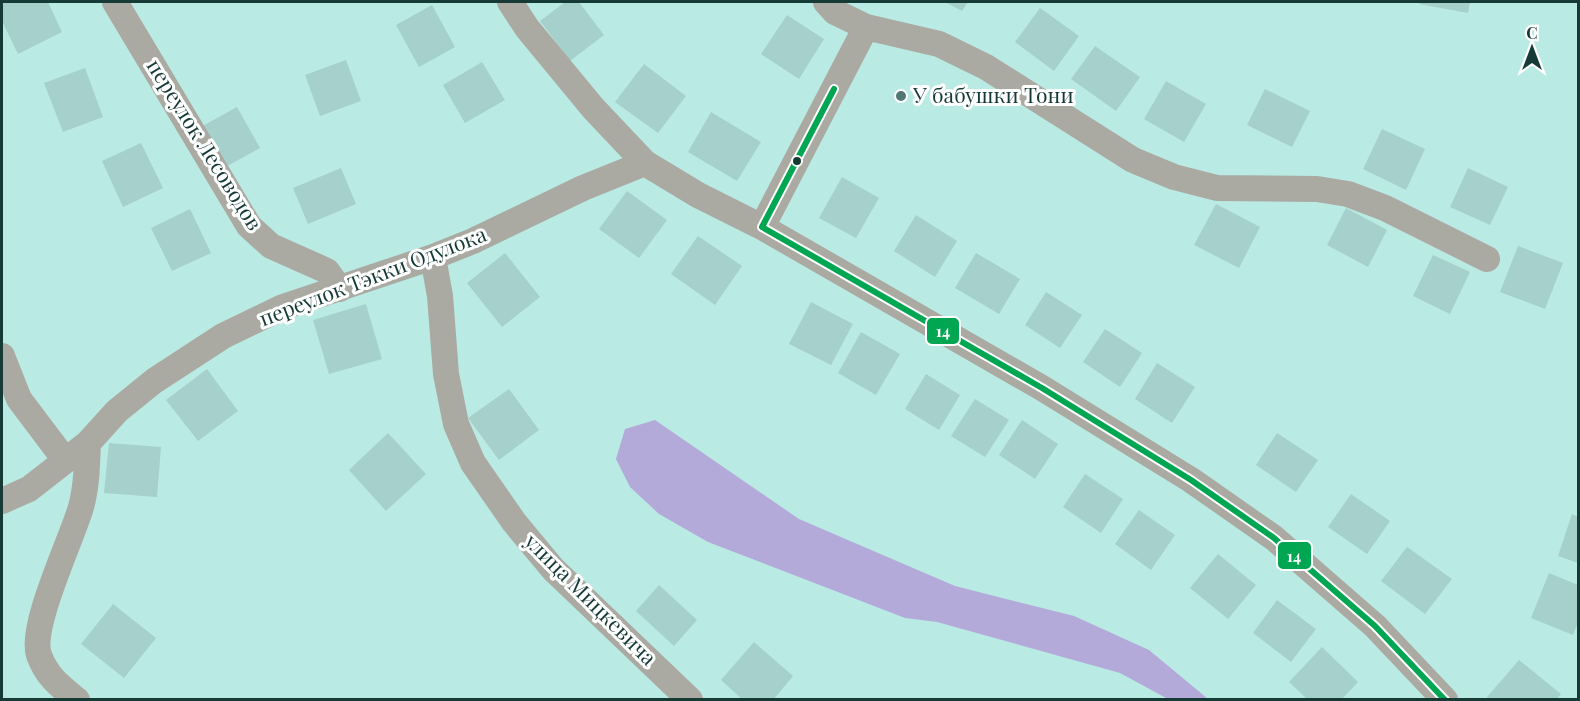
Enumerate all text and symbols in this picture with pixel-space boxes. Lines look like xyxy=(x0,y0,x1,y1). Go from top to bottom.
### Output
north arrow xyxy=(1502,18,1562,78)
text: С xyxy=(1526,22,1538,43)
street label: переулок Лесоводов xyxy=(142,53,270,235)
place label: У бабушки Тони xyxy=(912,80,1074,108)
marker: У бабушки Тони xyxy=(894,89,908,103)
unlabelled marker xyxy=(791,155,803,167)
street label: переулок Тэкки Одулока xyxy=(255,219,490,331)
line badge: 14 xyxy=(926,317,960,345)
text: 14 xyxy=(936,320,950,341)
street label: улица Мицкевича xyxy=(519,526,664,671)
line badge: 14 xyxy=(1277,541,1312,570)
text: 14 xyxy=(1287,545,1301,566)

